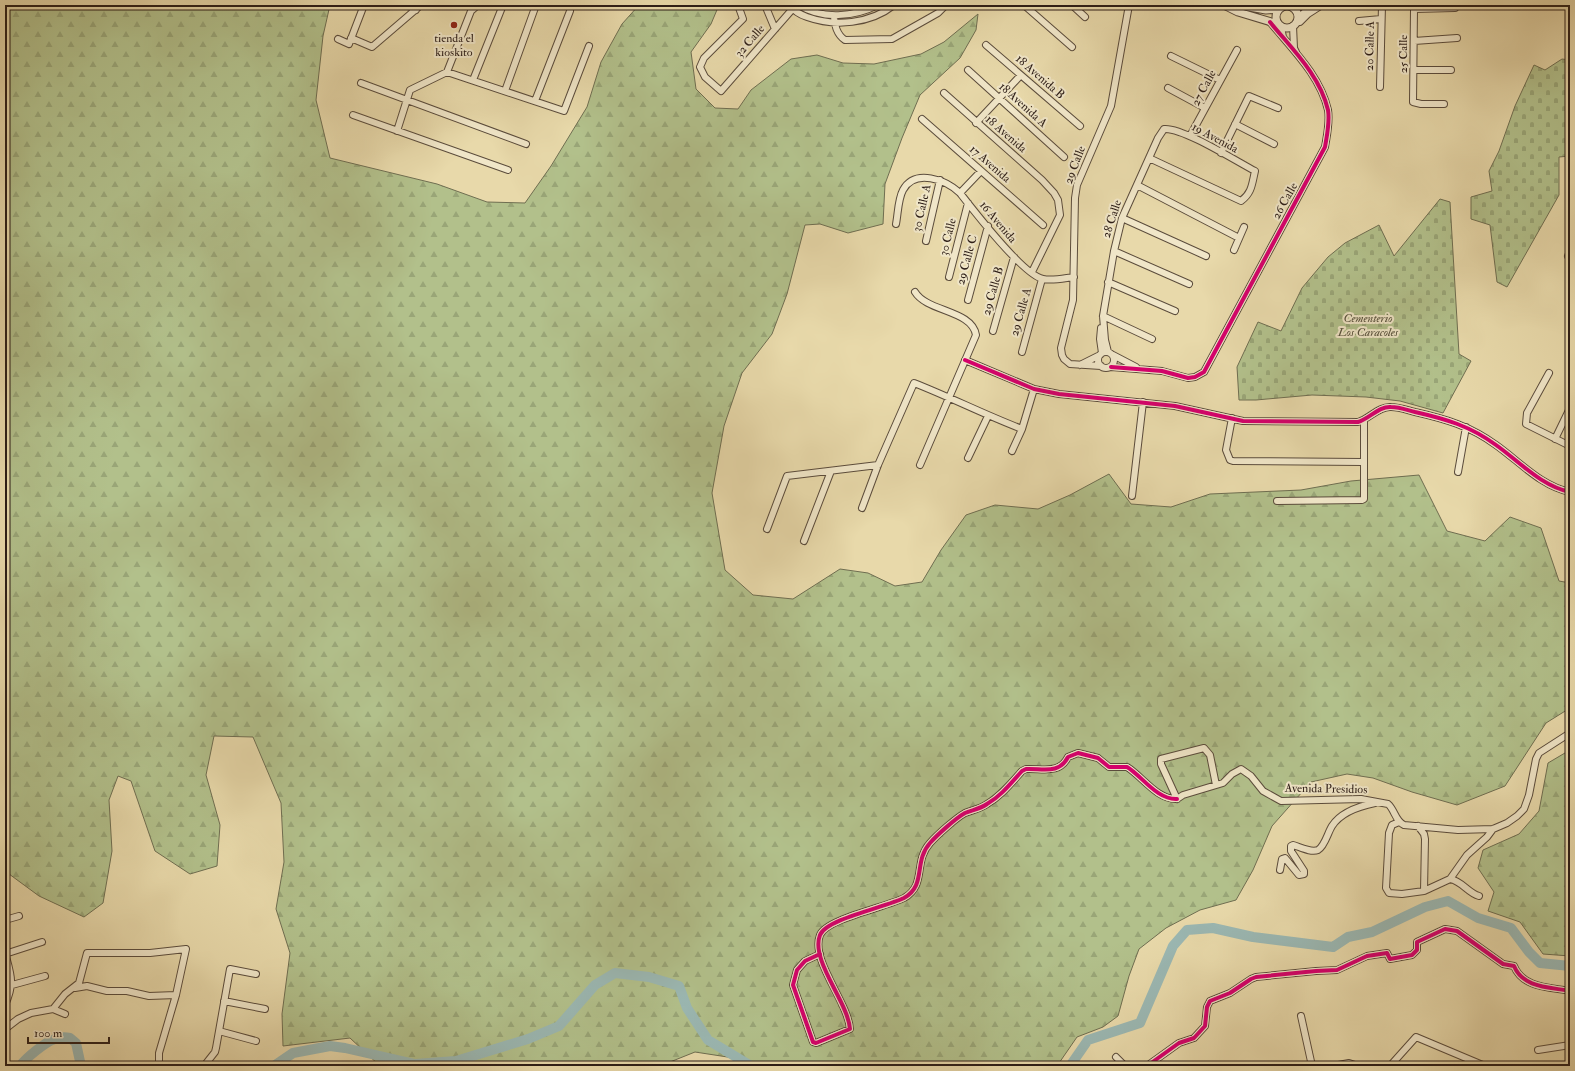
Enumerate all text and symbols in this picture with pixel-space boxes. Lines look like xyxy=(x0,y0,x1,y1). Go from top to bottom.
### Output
marker: tienda el kioskito xyxy=(449,20,459,30)
street label: 20 Calle A xyxy=(1362,21,1378,71)
street label: 32 Calle xyxy=(732,22,768,60)
place label: tienda el kioskito xyxy=(434,31,474,60)
street label: 25 Calle xyxy=(1396,35,1411,73)
street label: 18 Avenida B xyxy=(1012,52,1068,103)
street label: 27 Calle xyxy=(1188,67,1220,109)
street label: 18 Avenida A xyxy=(996,79,1051,131)
street label: 18 Avenida xyxy=(982,112,1031,157)
street label: 19 Avenida xyxy=(1189,120,1242,157)
street label: 17 Avenida xyxy=(966,142,1015,187)
street label: 29 Calle xyxy=(1061,144,1089,186)
street label: 26 Calle xyxy=(1269,180,1301,222)
street label: 30 Calle A xyxy=(909,182,935,233)
street label: 16 Avenida xyxy=(976,198,1021,247)
street label: 28 Calle xyxy=(1099,198,1125,240)
street label: 30 Calle xyxy=(936,217,960,257)
street label: 29 Calle C xyxy=(953,233,981,287)
street label: 29 Calle B xyxy=(979,265,1007,317)
street label: 29 Calle A xyxy=(1007,286,1035,338)
park label: Cementerio Los Caracoles xyxy=(1337,311,1399,340)
street label: Avenida Presidios xyxy=(1284,781,1367,797)
scale bar xyxy=(28,1019,109,1045)
text: 100 m xyxy=(34,1026,63,1041)

